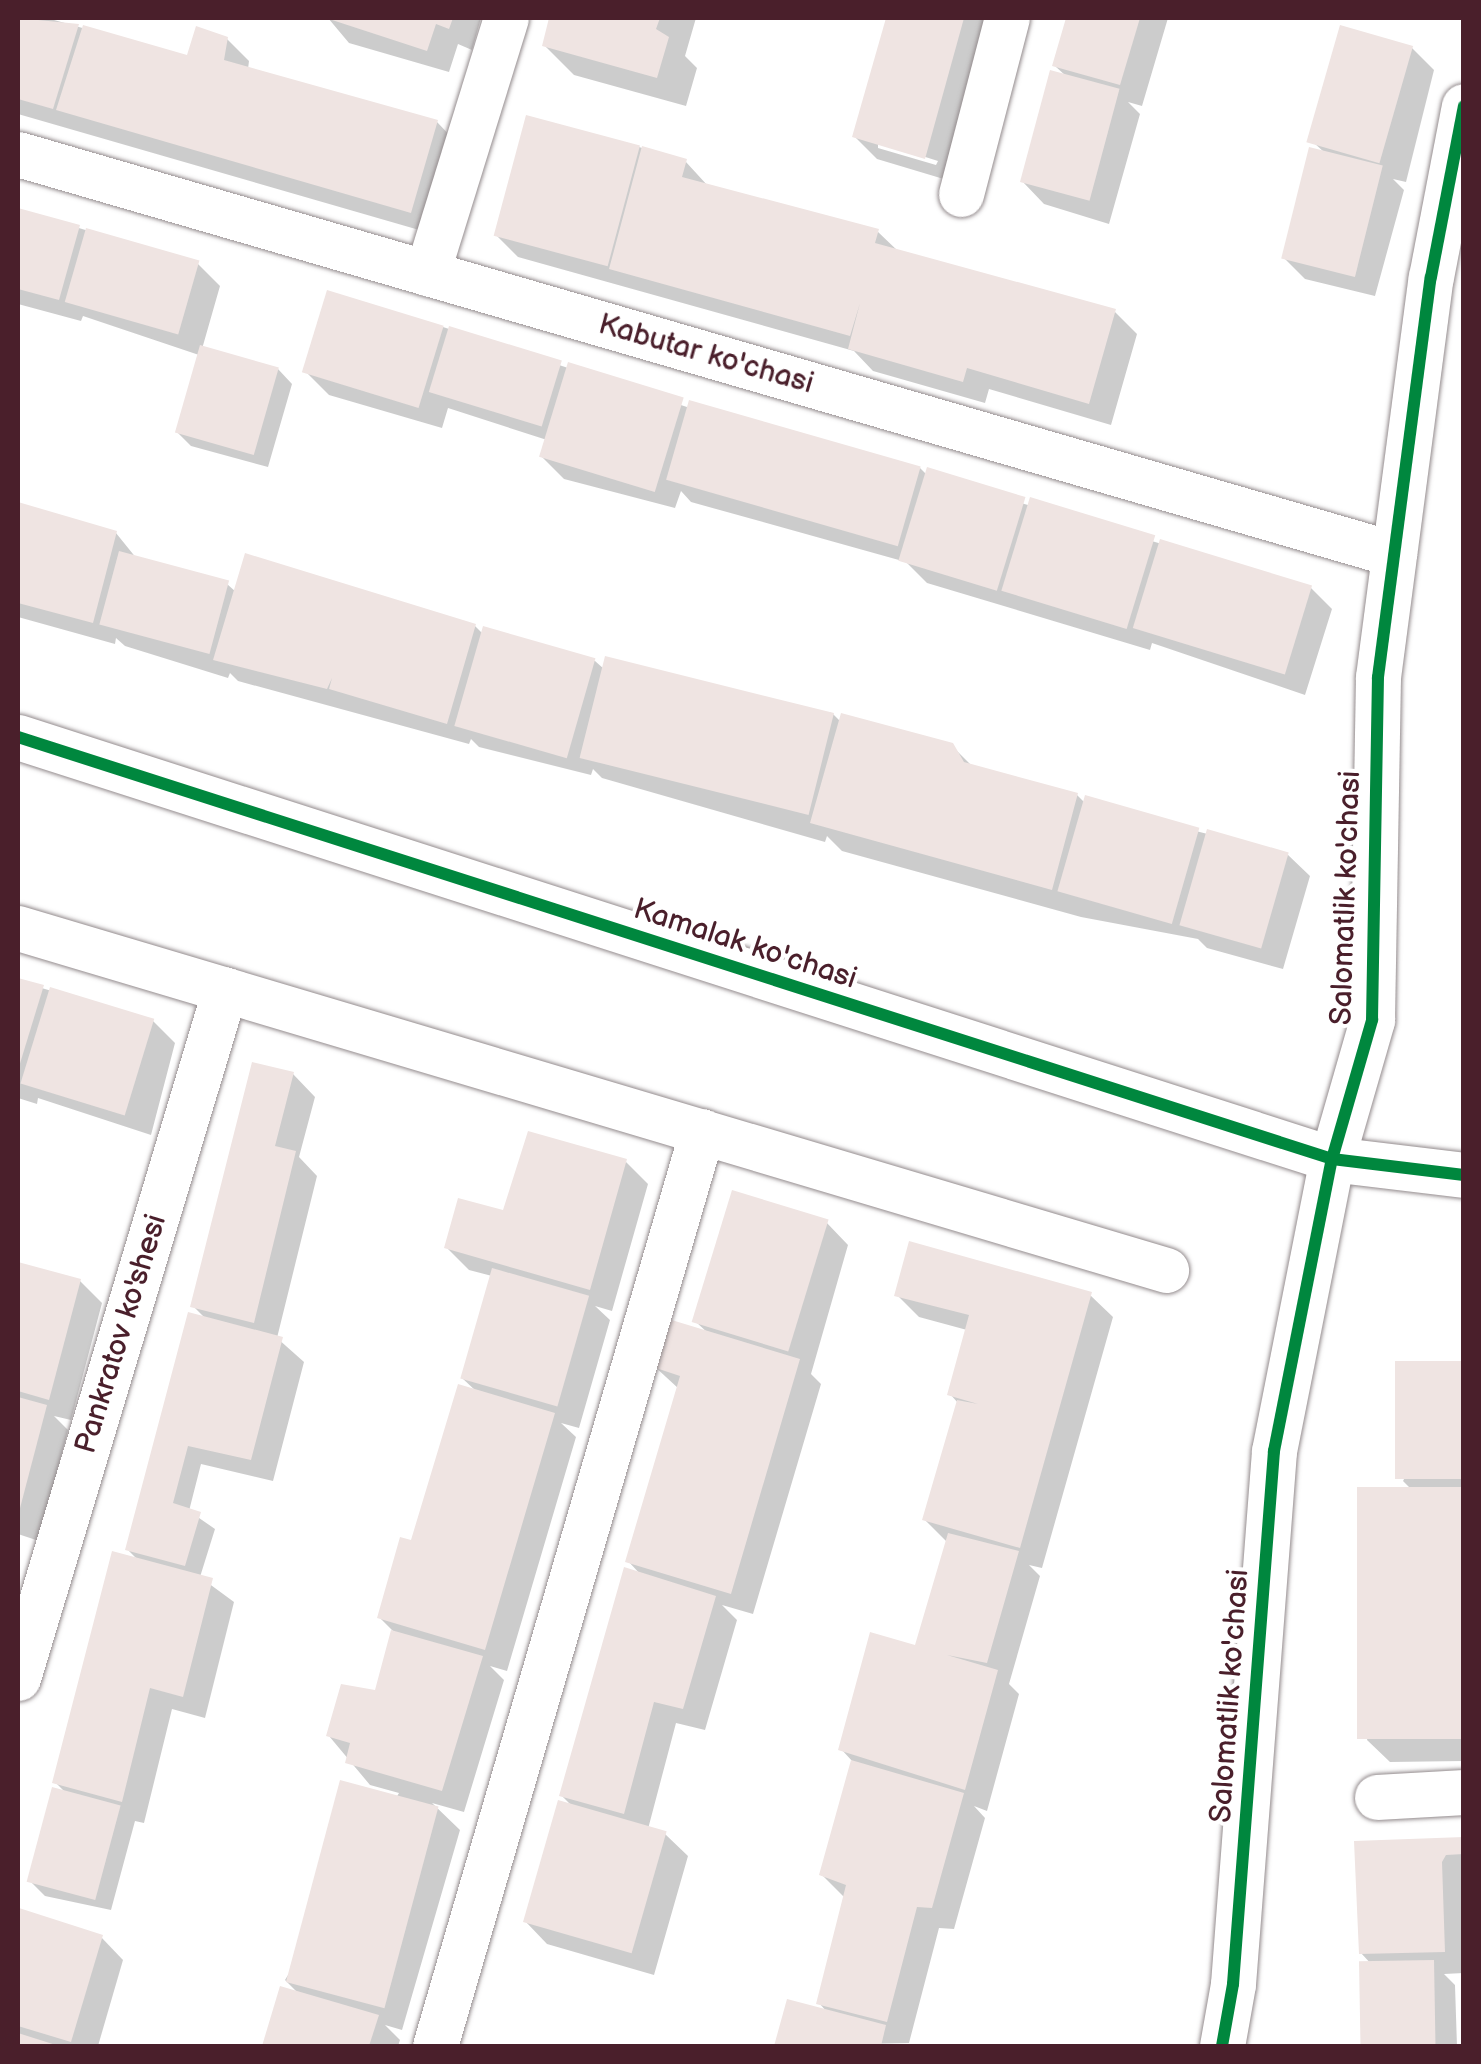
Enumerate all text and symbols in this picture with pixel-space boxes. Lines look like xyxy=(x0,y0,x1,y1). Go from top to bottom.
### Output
street label: Kabutar ko'chasi xyxy=(594,306,818,402)
street label: Salomatlik ko'chasi xyxy=(1324,770,1368,1026)
street label: Kamalak ko'chasi xyxy=(629,891,861,997)
street label: Pankratov ko'shesi xyxy=(68,1210,174,1458)
street label: Salomatlik ko'chasi xyxy=(1203,1568,1257,1824)

